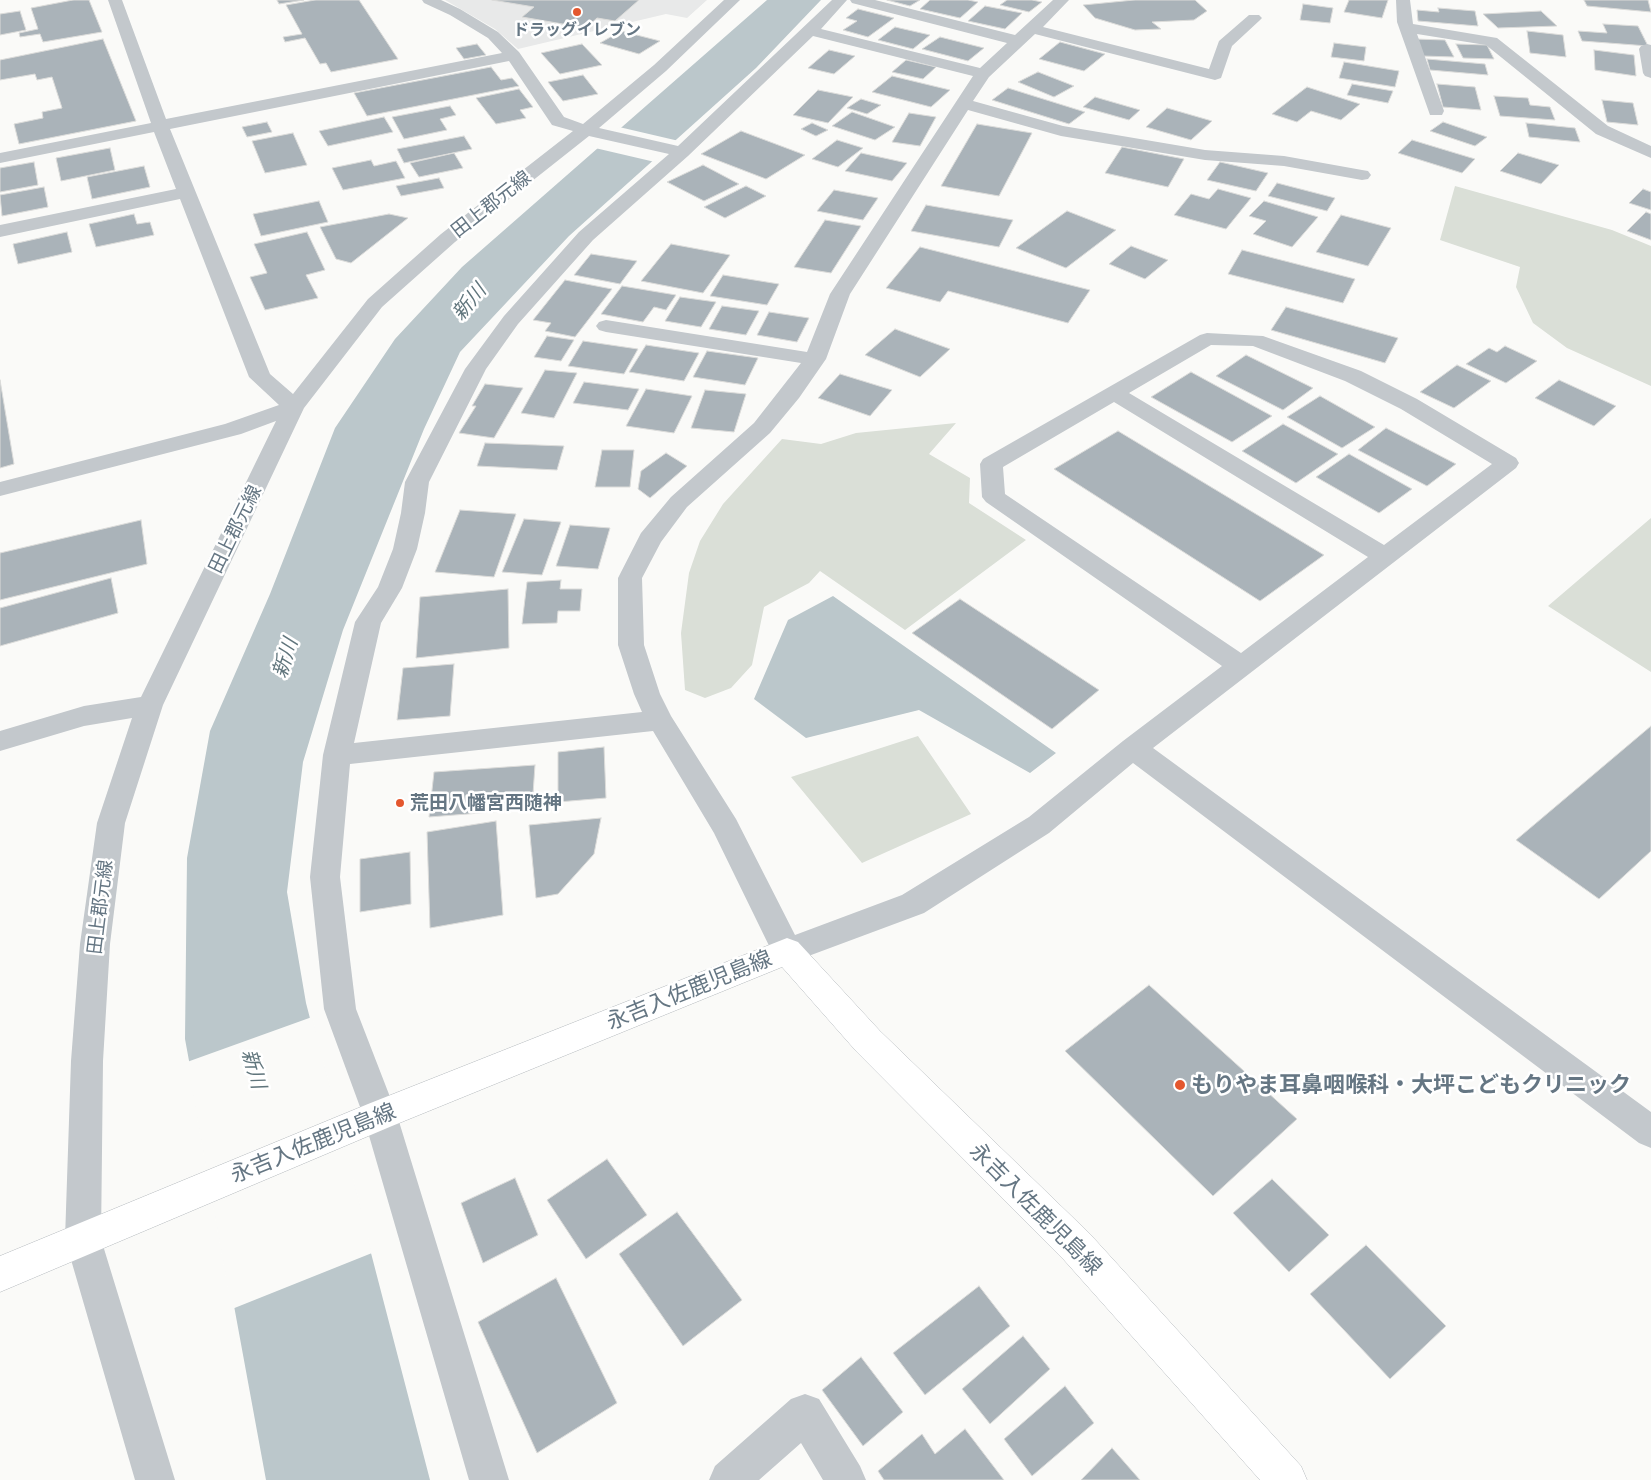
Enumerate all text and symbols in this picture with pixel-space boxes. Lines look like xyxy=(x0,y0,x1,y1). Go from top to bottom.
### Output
marker: ドラッグイレブン xyxy=(571,6,583,18)
place label: ドラッグイレブン xyxy=(513,20,641,40)
street label: 田上郡元線 xyxy=(447,166,535,242)
water label: 新川 xyxy=(447,279,491,325)
street label: 田上郡元線 xyxy=(204,481,266,577)
water label: 新川 xyxy=(267,635,303,681)
place label: 荒田八幡宮西随神 xyxy=(410,792,562,814)
marker: 荒田八幡宮西随神 xyxy=(394,797,406,809)
street label: 田上郡元線 xyxy=(83,858,117,956)
street label: 永吉入佐鹿児島線 xyxy=(602,945,776,1035)
water label: 新川 xyxy=(237,1046,271,1092)
place label: もりやま耳鼻咽喉科・大坪こどもクリニック xyxy=(1191,1072,1631,1098)
marker: もりやま耳鼻咽喉科・大坪こどもクリニック xyxy=(1173,1078,1187,1092)
street label: 永吉入佐鹿児島線 xyxy=(226,1098,400,1188)
street label: 永吉入佐鹿児島線 xyxy=(964,1137,1108,1281)

